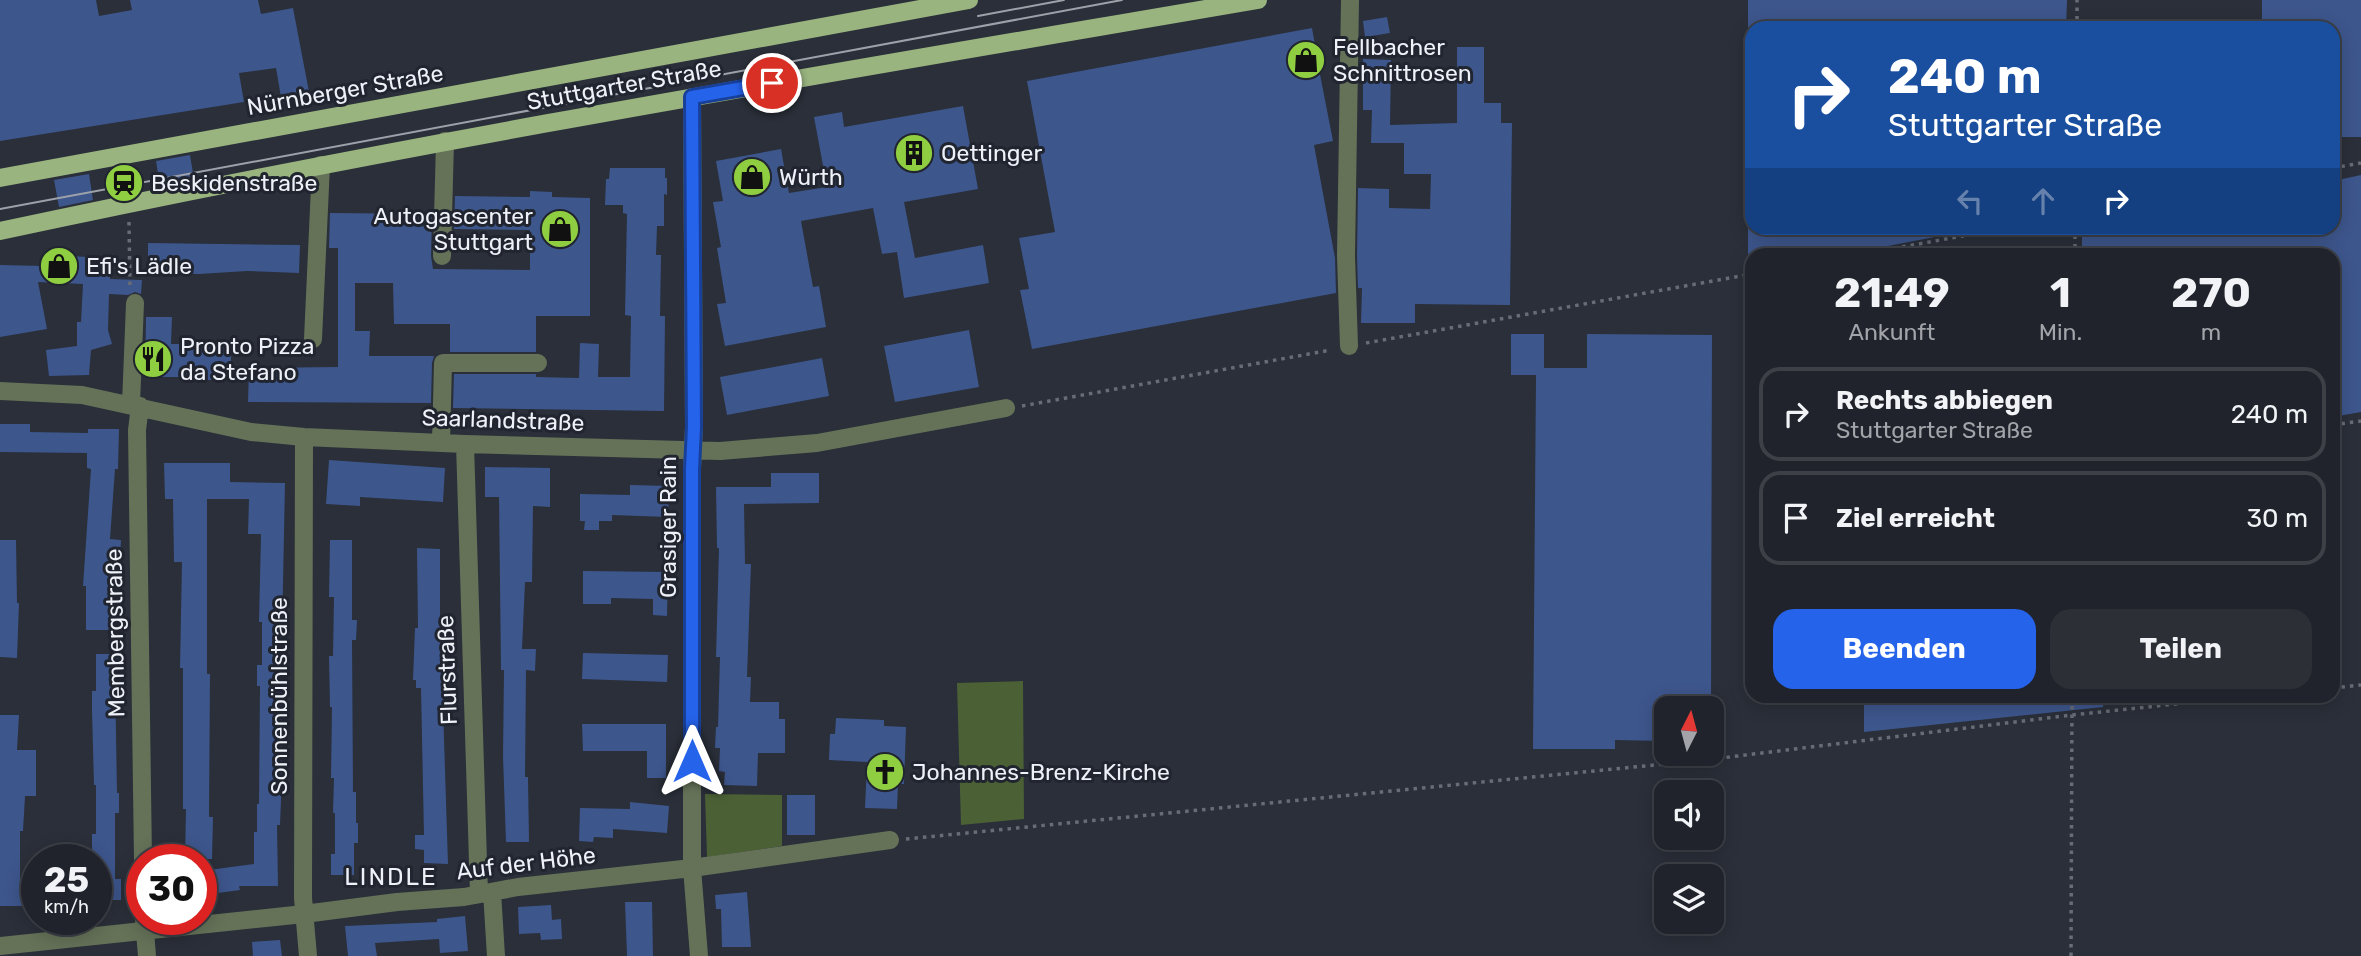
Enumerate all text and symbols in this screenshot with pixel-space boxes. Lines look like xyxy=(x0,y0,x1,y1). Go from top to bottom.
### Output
place label: Fellbacher Schnittrosen xyxy=(1333,33,1472,87)
shop icon: Fellbacher Schnittrosen xyxy=(1285,39,1327,81)
text: 240 m xyxy=(1888,47,2042,105)
icon: right xyxy=(1773,49,1864,140)
pin xyxy=(742,53,802,113)
street label: Stuttgarter Straße xyxy=(525,54,723,116)
street label: Nürnberger Straße xyxy=(245,59,445,121)
icon: arrive xyxy=(753,64,791,102)
text: Stuttgarter Straße xyxy=(1888,106,2162,144)
building icon: Oettinger xyxy=(893,132,935,174)
place label: Oettinger xyxy=(941,139,1042,167)
shop icon: Würth xyxy=(731,156,773,198)
station icon: Beskidenstraße xyxy=(103,162,145,204)
place label: Würth xyxy=(779,163,843,191)
place label: Beskidenstraße xyxy=(151,169,317,197)
icon: left xyxy=(1951,182,1989,220)
icon: ahead xyxy=(2024,182,2062,220)
icon: right xyxy=(2097,182,2135,220)
place label: Autogascenter Stuttgart xyxy=(374,202,533,256)
shop icon: Autogascenter Stuttgart xyxy=(539,208,581,250)
shop icon: Efi's Lädle xyxy=(38,245,80,287)
place label: Efi's Lädle xyxy=(86,252,192,280)
text: 21:49 xyxy=(1834,268,1950,318)
text: 1 xyxy=(2050,268,2071,318)
text: 270 xyxy=(2171,268,2251,318)
text: Ankunft xyxy=(1849,318,1935,346)
text: Min. xyxy=(2039,318,2082,346)
text: m xyxy=(2201,318,2221,346)
place label: Pronto Pizza da Stefano xyxy=(180,332,315,386)
restaurant icon: Pronto Pizza da Stefano xyxy=(132,338,174,380)
text: Rechts abbiegen xyxy=(1836,385,2053,416)
icon: right xyxy=(1777,395,1815,433)
text: 240 m xyxy=(2231,399,2308,430)
street label: Saarlandstraße xyxy=(421,403,585,437)
text: Stuttgarter Straße xyxy=(1836,416,2033,444)
street label: Grasiger Rain xyxy=(654,456,682,598)
icon: arrive xyxy=(1777,499,1815,537)
text: Ziel erreicht xyxy=(1836,503,1995,534)
text: 30 m xyxy=(2246,503,2308,534)
street label: Membergstraße xyxy=(100,548,130,718)
street label: Sonnenbühlstraße xyxy=(265,597,293,795)
button: Beenden xyxy=(1773,609,2036,689)
button: Teilen xyxy=(2050,609,2312,689)
street label: Flurstraße xyxy=(431,615,463,725)
north arrow xyxy=(1654,696,1724,766)
map controls xyxy=(1654,696,1724,934)
position arrow xyxy=(655,724,729,798)
church icon: Johannes-Brenz-Kirche xyxy=(864,751,906,793)
place label: Johannes-Brenz-Kirche xyxy=(912,758,1170,786)
button: sound xyxy=(1654,780,1724,850)
street label: Auf der Höhe xyxy=(455,841,597,885)
speed limit sign: 30 xyxy=(126,844,217,935)
text: 25 xyxy=(44,859,89,901)
district label: LINDLE xyxy=(344,863,438,891)
button: layers xyxy=(1654,864,1724,934)
text: km/h xyxy=(44,896,89,918)

